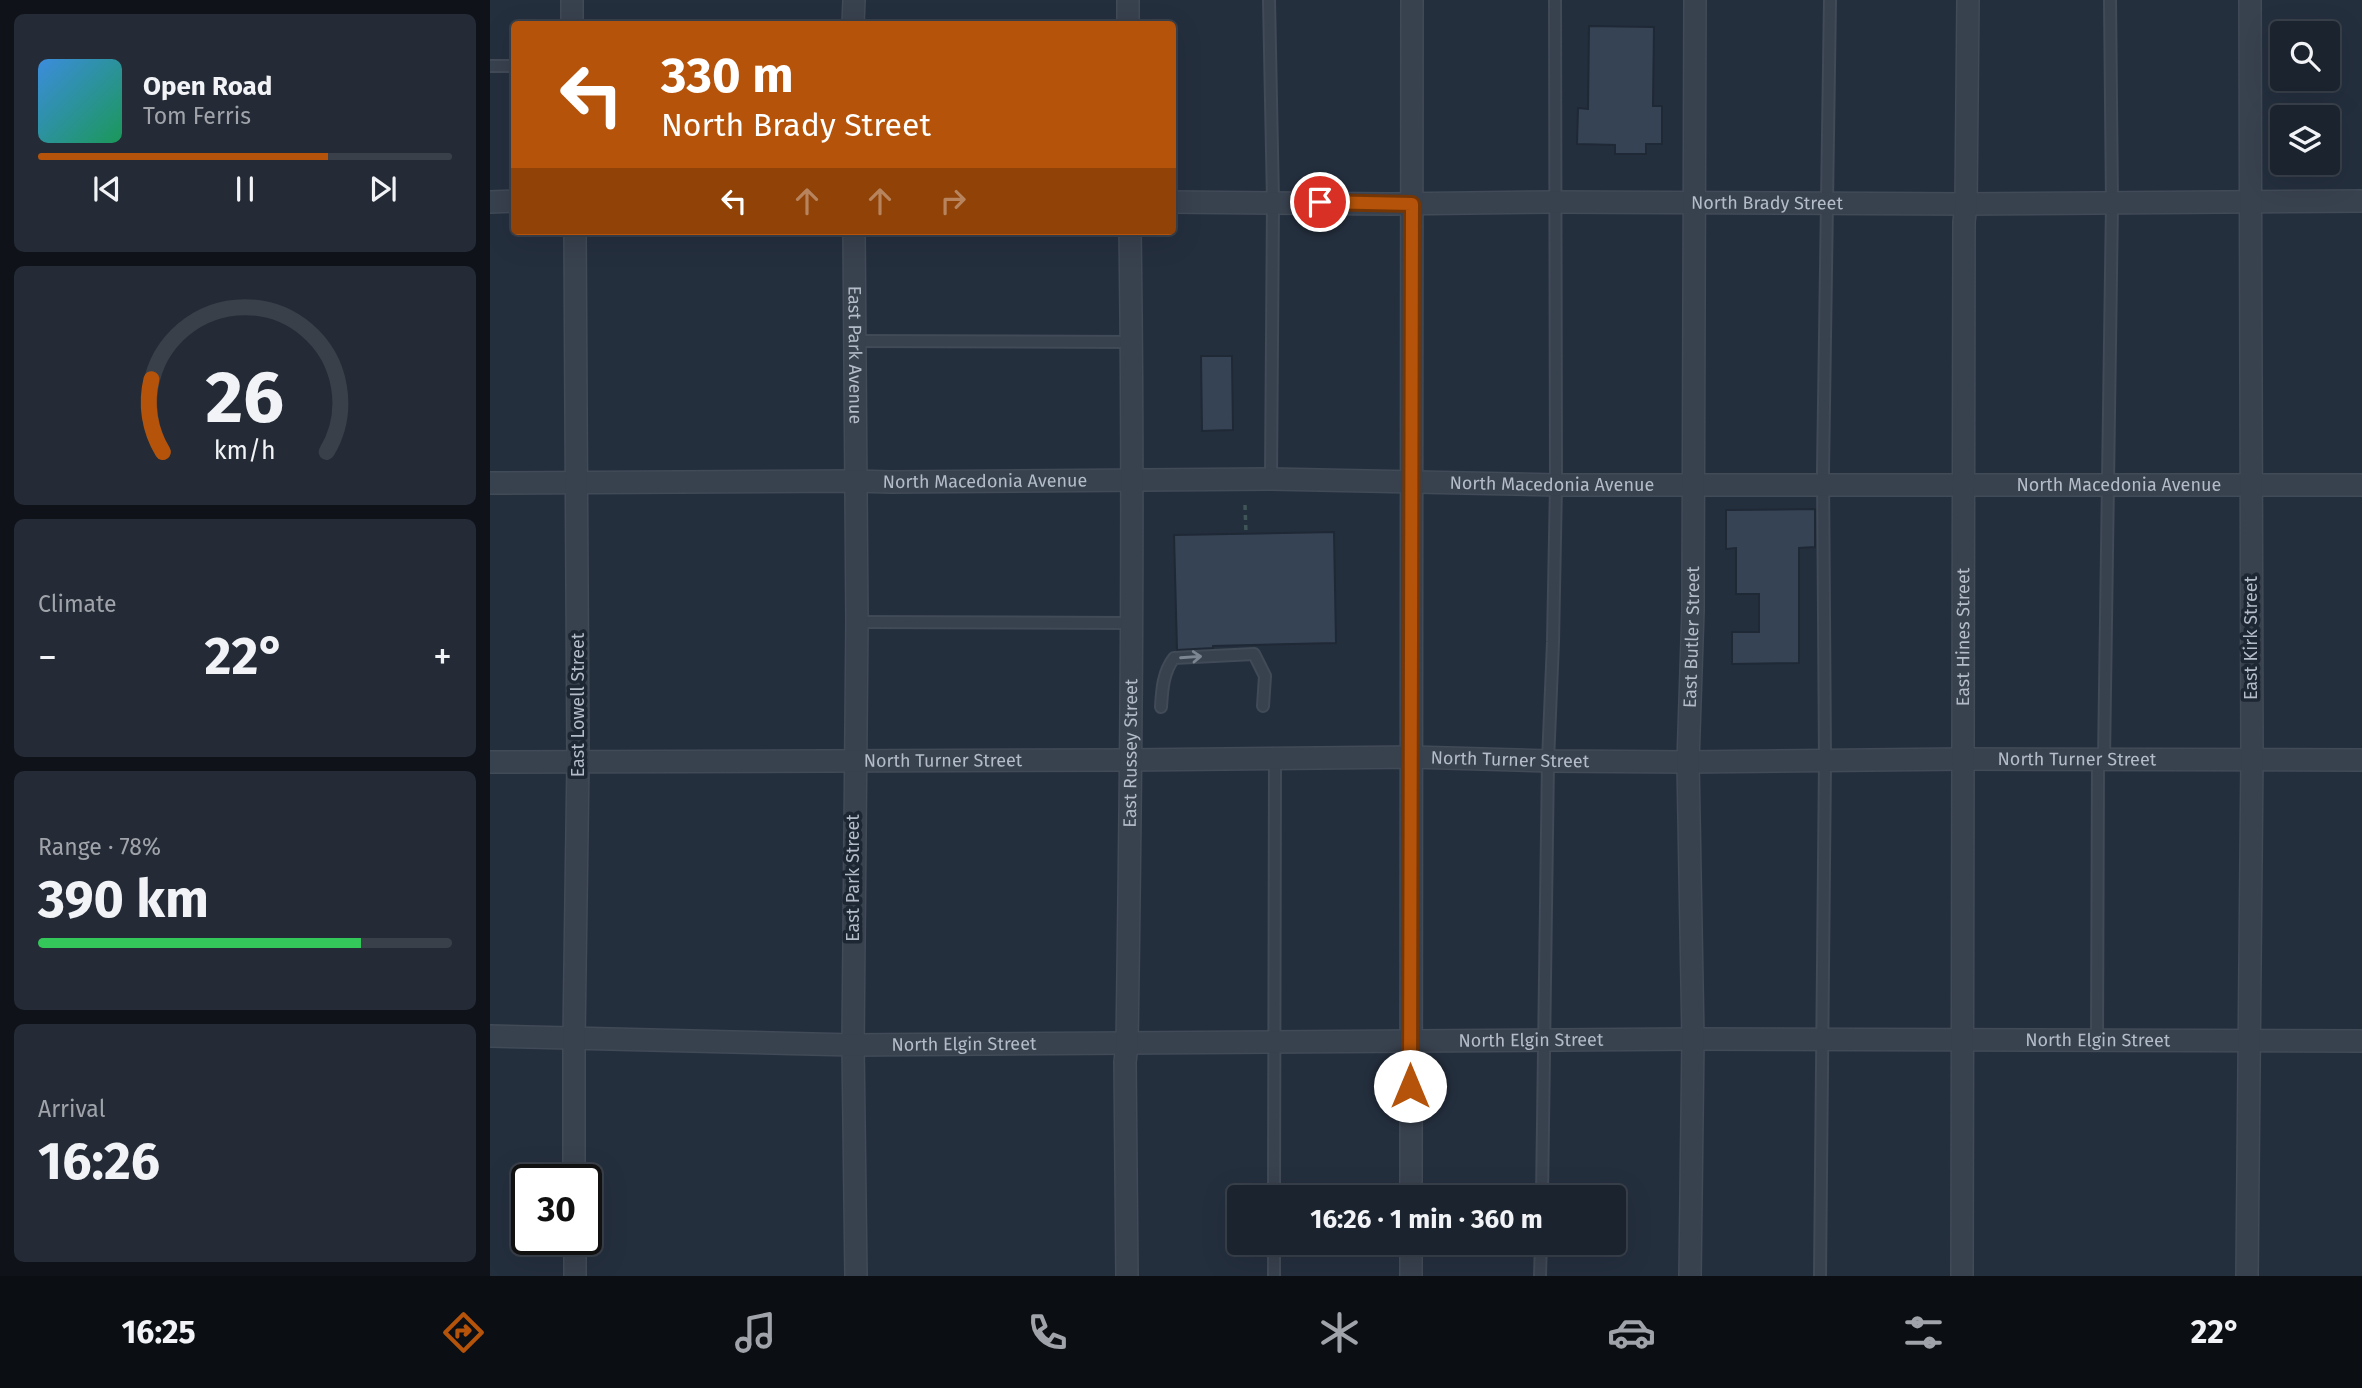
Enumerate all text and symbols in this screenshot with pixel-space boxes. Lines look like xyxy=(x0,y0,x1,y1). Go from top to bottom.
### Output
map controls xyxy=(2270,21,2340,175)
button: search xyxy=(2270,21,2340,91)
text: 330 m xyxy=(661,46,794,105)
icon: left xyxy=(546,49,637,140)
text: Open Road xyxy=(143,71,272,102)
text: Tom Ferris xyxy=(143,102,251,130)
button: layers xyxy=(2270,105,2340,175)
text: North Brady Street xyxy=(661,106,931,144)
icon: previous xyxy=(88,170,126,208)
icon: pause xyxy=(226,170,264,208)
icon: next xyxy=(364,170,402,208)
pin xyxy=(1290,172,1350,232)
icon: left xyxy=(715,182,753,220)
icon: ahead xyxy=(788,182,826,220)
icon: ahead xyxy=(861,182,899,220)
icon: right xyxy=(934,182,972,220)
icon: arrive xyxy=(1301,183,1339,221)
street label: North Brady Street xyxy=(1691,192,1844,214)
street label: East Park Avenue xyxy=(843,286,866,424)
text: 26 xyxy=(206,354,284,441)
text: km/h xyxy=(214,435,276,465)
street label: North Macedonia Avenue xyxy=(882,469,1087,493)
street label: North Macedonia Avenue xyxy=(1449,472,1654,496)
street label: North Macedonia Avenue xyxy=(2017,474,2221,496)
street label: East Butler Street xyxy=(1679,566,1704,709)
street label: East Hines Street xyxy=(1952,567,1974,706)
street label: East Kirk Street xyxy=(2240,575,2262,700)
text: Climate xyxy=(38,590,117,618)
text: 22° xyxy=(205,625,285,688)
street label: East Lowell Street xyxy=(567,632,589,777)
text: − xyxy=(38,634,57,680)
text: + xyxy=(433,634,452,680)
one-way arrow xyxy=(1179,650,1201,663)
street label: East Russey Street xyxy=(1119,678,1142,828)
street label: North Turner Street xyxy=(1430,747,1590,772)
street label: North Turner Street xyxy=(1998,748,2157,770)
street label: North Turner Street xyxy=(864,749,1023,772)
street label: East Park Street xyxy=(842,814,864,942)
text: Range · 78% xyxy=(38,833,161,861)
text: 390 km xyxy=(38,868,209,931)
street label: North Elgin Street xyxy=(1458,1029,1604,1052)
street label: North Elgin Street xyxy=(2025,1029,2171,1051)
street label: North Elgin Street xyxy=(891,1033,1037,1056)
position arrow xyxy=(1373,1049,1447,1123)
text: Arrival xyxy=(38,1095,105,1123)
text: 16:26 xyxy=(38,1130,160,1193)
speed limit sign: 30 xyxy=(511,1164,602,1255)
text: 16:26 · 1 min · 360 m xyxy=(1310,1204,1543,1235)
icon: directions xyxy=(439,1308,488,1357)
icon: music xyxy=(731,1308,780,1357)
icon: phone xyxy=(1023,1308,1072,1357)
icon: climate xyxy=(1315,1308,1364,1357)
icon: car xyxy=(1607,1308,1656,1357)
icon: filters xyxy=(1899,1308,1948,1357)
text: 16:25 xyxy=(121,1313,196,1351)
text: 22° xyxy=(2191,1313,2240,1351)

